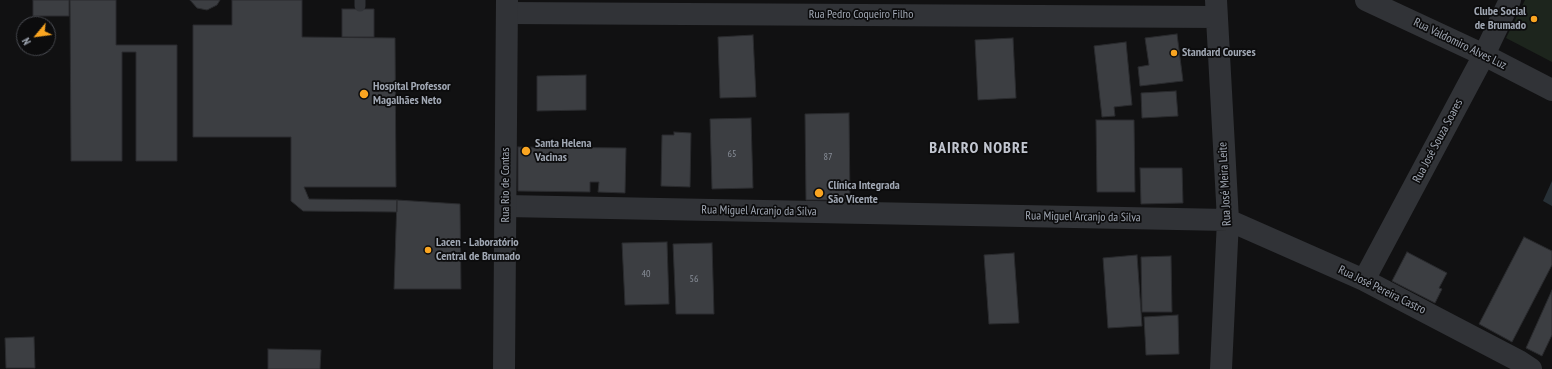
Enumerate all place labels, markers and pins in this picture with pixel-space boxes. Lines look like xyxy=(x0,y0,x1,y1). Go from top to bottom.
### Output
place label: Clube Social de Brumado xyxy=(1474,5,1526,33)
marker: Clube Social de Brumado xyxy=(1529,14,1539,24)
place label: Standard Courses xyxy=(1182,46,1256,60)
marker: Standard Courses xyxy=(1169,48,1179,58)
place label: Hospital Professor Magalhães Neto xyxy=(373,80,451,108)
marker: Hospital Professor Magalhães Neto xyxy=(358,88,370,100)
place label: Santa Helena Vacinas xyxy=(535,137,591,165)
marker: Santa Helena Vacinas xyxy=(520,145,532,157)
place label: Clínica Integrada São Vicente xyxy=(828,179,900,207)
marker: Clínica Integrada São Vicente xyxy=(813,187,825,199)
place label: Lacen - Laboratório Central de Brumado xyxy=(436,236,520,264)
marker: Lacen - Laboratório Central de Brumado xyxy=(423,245,433,255)

